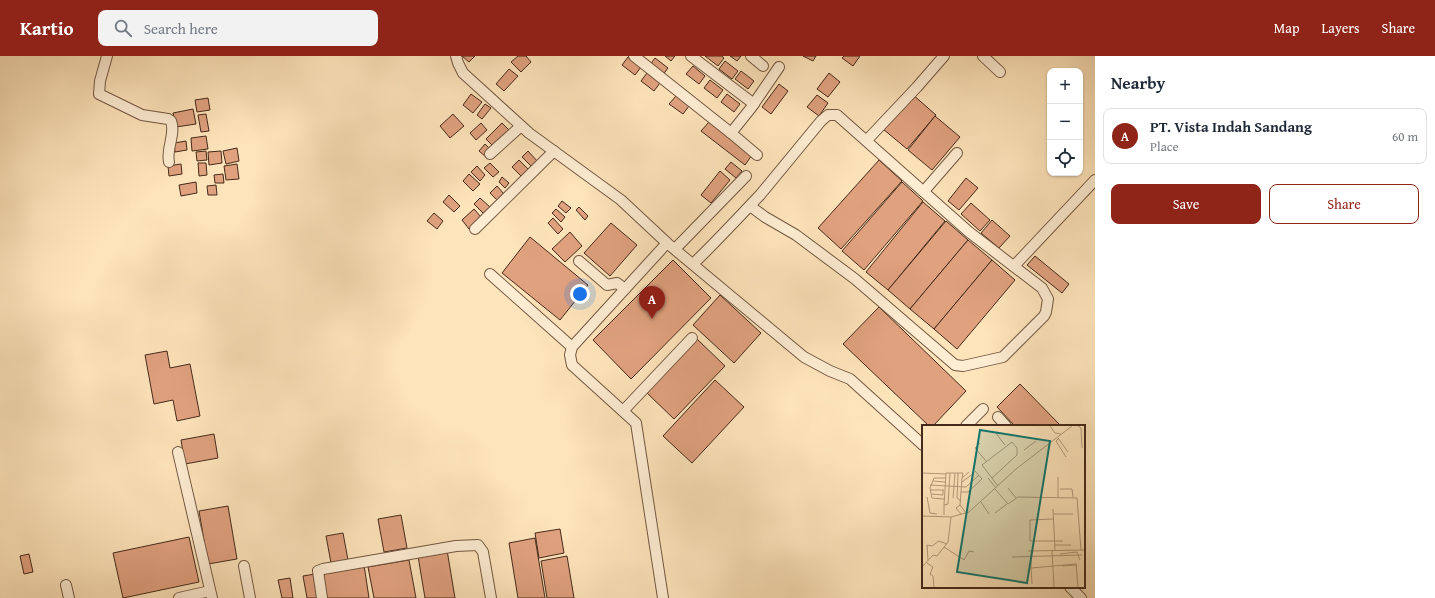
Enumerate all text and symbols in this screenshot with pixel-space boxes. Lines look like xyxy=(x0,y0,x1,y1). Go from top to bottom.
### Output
search box xyxy=(98,10,378,46)
text: Kartio xyxy=(20,14,74,42)
icon: search xyxy=(112,17,134,39)
text: Search here xyxy=(144,18,218,39)
text: Map xyxy=(1274,18,1300,38)
text: Layers xyxy=(1322,18,1360,38)
text: Share xyxy=(1382,18,1415,38)
map controls xyxy=(1047,68,1083,176)
button: + xyxy=(1047,68,1083,104)
text: Nearby xyxy=(1111,70,1165,95)
button: − xyxy=(1047,104,1083,140)
text: PT. Vista Indah Sandang xyxy=(1150,116,1312,137)
text: A xyxy=(1121,127,1129,146)
text: 60 m xyxy=(1392,127,1418,146)
text: Place xyxy=(1150,137,1179,156)
button: locate xyxy=(1047,140,1083,176)
button: Save xyxy=(1111,184,1261,224)
button: Share xyxy=(1269,184,1419,224)
your location xyxy=(570,284,590,304)
pin: A xyxy=(639,286,665,319)
inset map xyxy=(922,425,1085,588)

